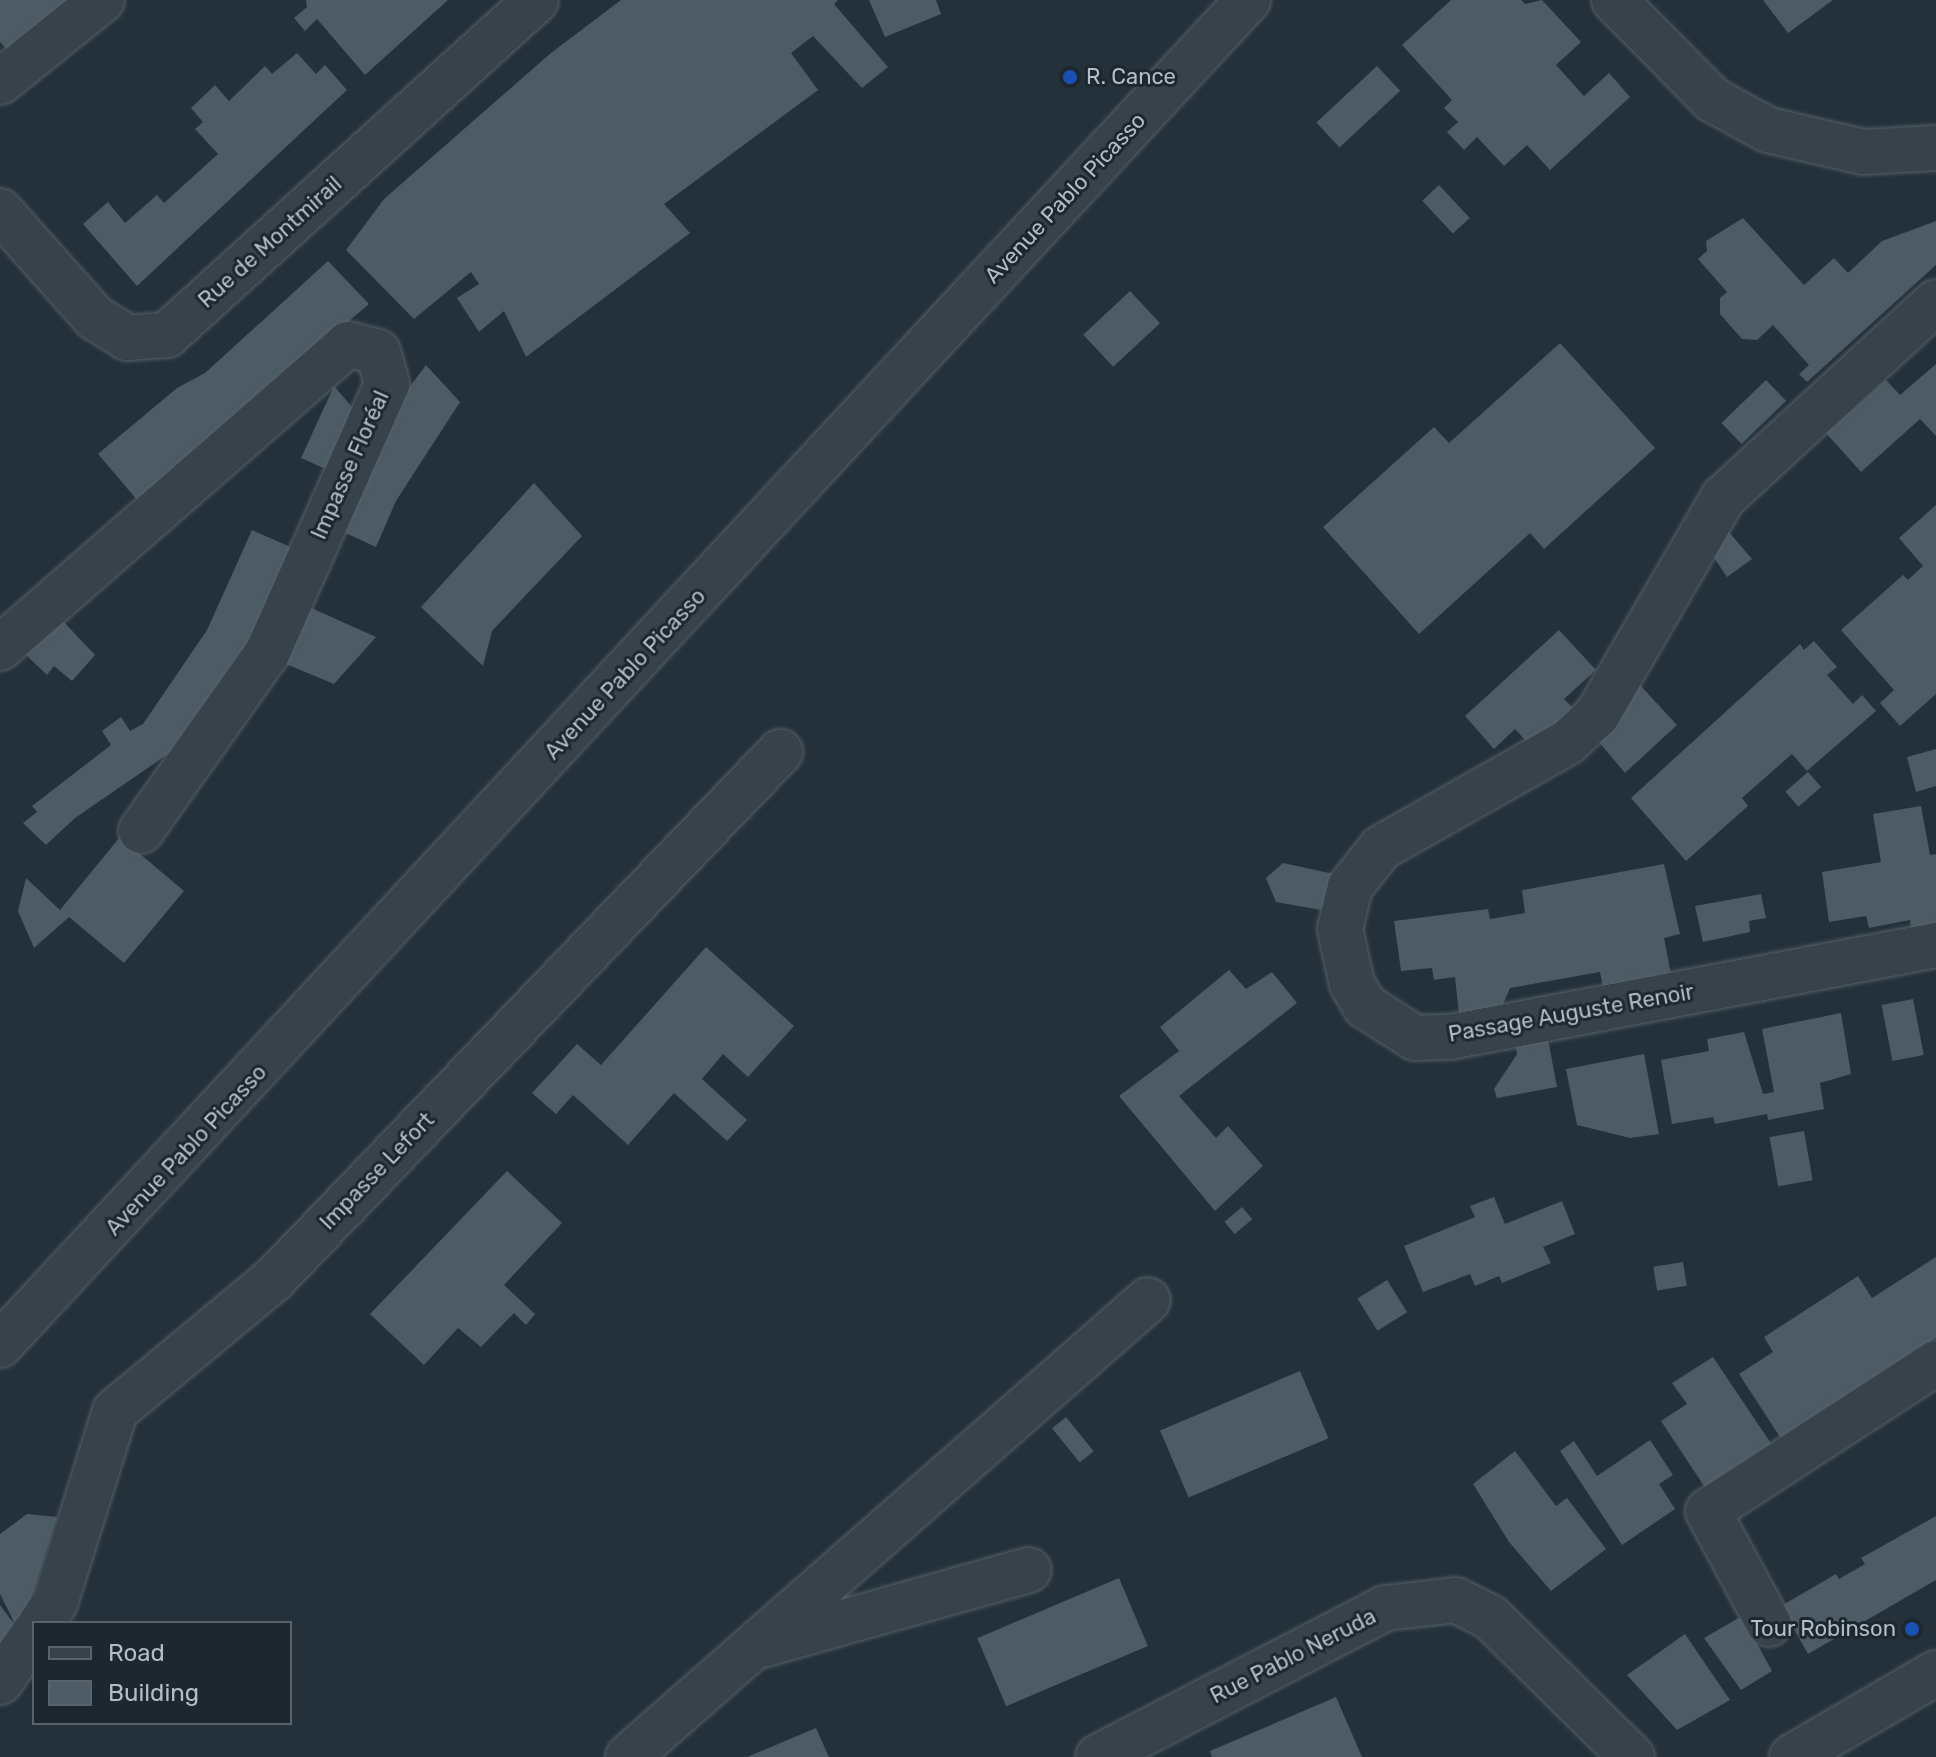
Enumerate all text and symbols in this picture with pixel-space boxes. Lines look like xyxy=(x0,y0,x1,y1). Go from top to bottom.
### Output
place label: R. Cance xyxy=(1086,64,1176,90)
marker: R. Cance xyxy=(1061,68,1079,86)
street label: Avenue Pablo Picasso xyxy=(979,107,1151,289)
street label: Rue de Montmirail xyxy=(193,171,347,313)
street label: Impasse Floréal xyxy=(305,387,395,543)
street label: Avenue Pablo Picasso xyxy=(539,583,711,765)
street label: Passage Auguste Renoir xyxy=(1446,978,1696,1048)
street label: Avenue Pablo Picasso xyxy=(100,1059,272,1241)
street label: Impasse Lefort xyxy=(314,1107,440,1235)
street label: Rue Pablo Neruda xyxy=(1206,1603,1380,1709)
place label: Tour Robinson xyxy=(1750,1616,1896,1642)
marker: Tour Robinson xyxy=(1903,1620,1921,1638)
legend xyxy=(32,1621,292,1725)
text: Road xyxy=(108,1639,165,1667)
text: Building xyxy=(108,1679,199,1707)

